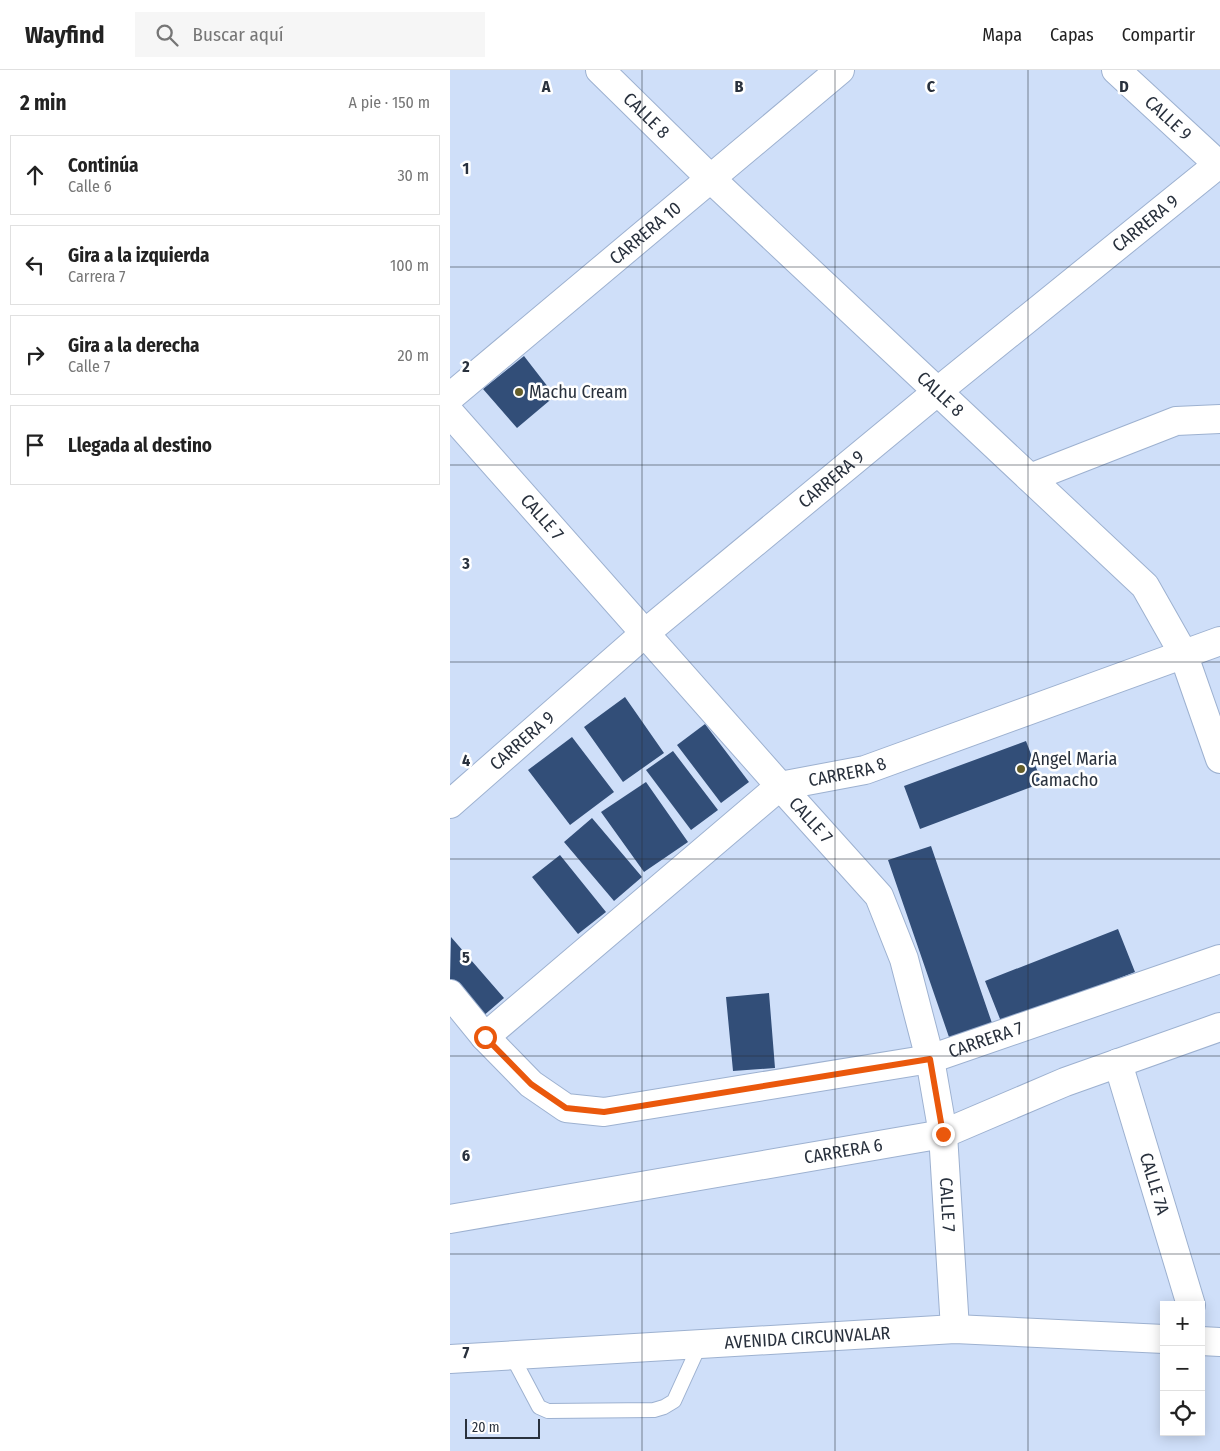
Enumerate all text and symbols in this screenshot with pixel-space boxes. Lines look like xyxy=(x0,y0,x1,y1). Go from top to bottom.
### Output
search box xyxy=(135,12,485,57)
text: Wayfind xyxy=(25,21,105,49)
icon: search xyxy=(153,21,181,49)
text: Buscar aquí xyxy=(193,23,284,46)
text: Mapa xyxy=(982,24,1022,46)
text: Capas xyxy=(1050,24,1094,46)
text: Compartir xyxy=(1122,24,1195,46)
text: A xyxy=(541,77,551,96)
text: B xyxy=(735,77,744,96)
text: C xyxy=(927,77,936,96)
text: D xyxy=(1119,77,1129,96)
street label: CALLE 8 xyxy=(619,88,674,143)
text: 2 min xyxy=(20,90,67,116)
street label: CALLE 9 xyxy=(1140,91,1196,145)
text: A pie · 150 m xyxy=(348,93,430,112)
text: Continúa xyxy=(68,154,139,177)
text: 1 xyxy=(463,159,469,178)
icon: ahead xyxy=(21,161,49,189)
text: 30 m xyxy=(397,166,429,185)
text: Calle 6 xyxy=(68,177,112,196)
street label: CARRERA 9 xyxy=(1108,190,1183,257)
street label: CARRERA 10 xyxy=(605,197,686,269)
text: Gira a la izquierda xyxy=(68,244,210,267)
icon: left xyxy=(21,251,49,279)
text: 100 m xyxy=(390,256,429,275)
text: Carrera 7 xyxy=(68,267,126,286)
text: Gira a la derecha xyxy=(68,334,200,357)
icon: right xyxy=(21,341,49,369)
text: 20 m xyxy=(398,346,429,365)
text: Calle 7 xyxy=(68,357,110,376)
text: 2 xyxy=(461,357,470,376)
street label: CALLE 8 xyxy=(912,367,968,421)
place label: Machu Cream xyxy=(529,381,628,403)
marker: Machu Cream xyxy=(513,386,525,398)
icon: arrive xyxy=(21,431,49,459)
text: Llegada al destino xyxy=(68,434,212,457)
street label: CARRERA 9 xyxy=(794,446,869,513)
street label: CALLE 7 xyxy=(516,489,568,545)
text: 3 xyxy=(461,554,470,573)
street label: CARRERA 9 xyxy=(485,706,559,775)
place label: Angel Maria Camacho xyxy=(1031,748,1117,791)
text: 4 xyxy=(462,751,470,770)
street label: CARRERA 8 xyxy=(807,752,889,791)
marker: Angel Maria Camacho xyxy=(1015,763,1027,775)
street label: CALLE 7 xyxy=(784,793,837,848)
text: 5 xyxy=(462,948,470,967)
street label: CARRERA 7 xyxy=(945,1017,1026,1063)
route start xyxy=(474,1026,497,1049)
route end xyxy=(932,1123,955,1146)
street label: CARRERA 6 xyxy=(802,1134,884,1169)
text: 6 xyxy=(462,1146,470,1165)
street label: CALLE 7A xyxy=(1135,1150,1174,1218)
street label: CALLE 7 xyxy=(935,1177,960,1233)
map controls xyxy=(1160,1301,1205,1436)
button: + xyxy=(1160,1301,1205,1346)
street label: AVENIDA CIRCUNVALAR xyxy=(724,1322,891,1354)
text: 7 xyxy=(463,1343,470,1362)
button: − xyxy=(1160,1346,1205,1391)
button: locate xyxy=(1160,1391,1205,1436)
scale bar xyxy=(465,1416,540,1439)
text: 20 m xyxy=(472,1419,500,1436)

